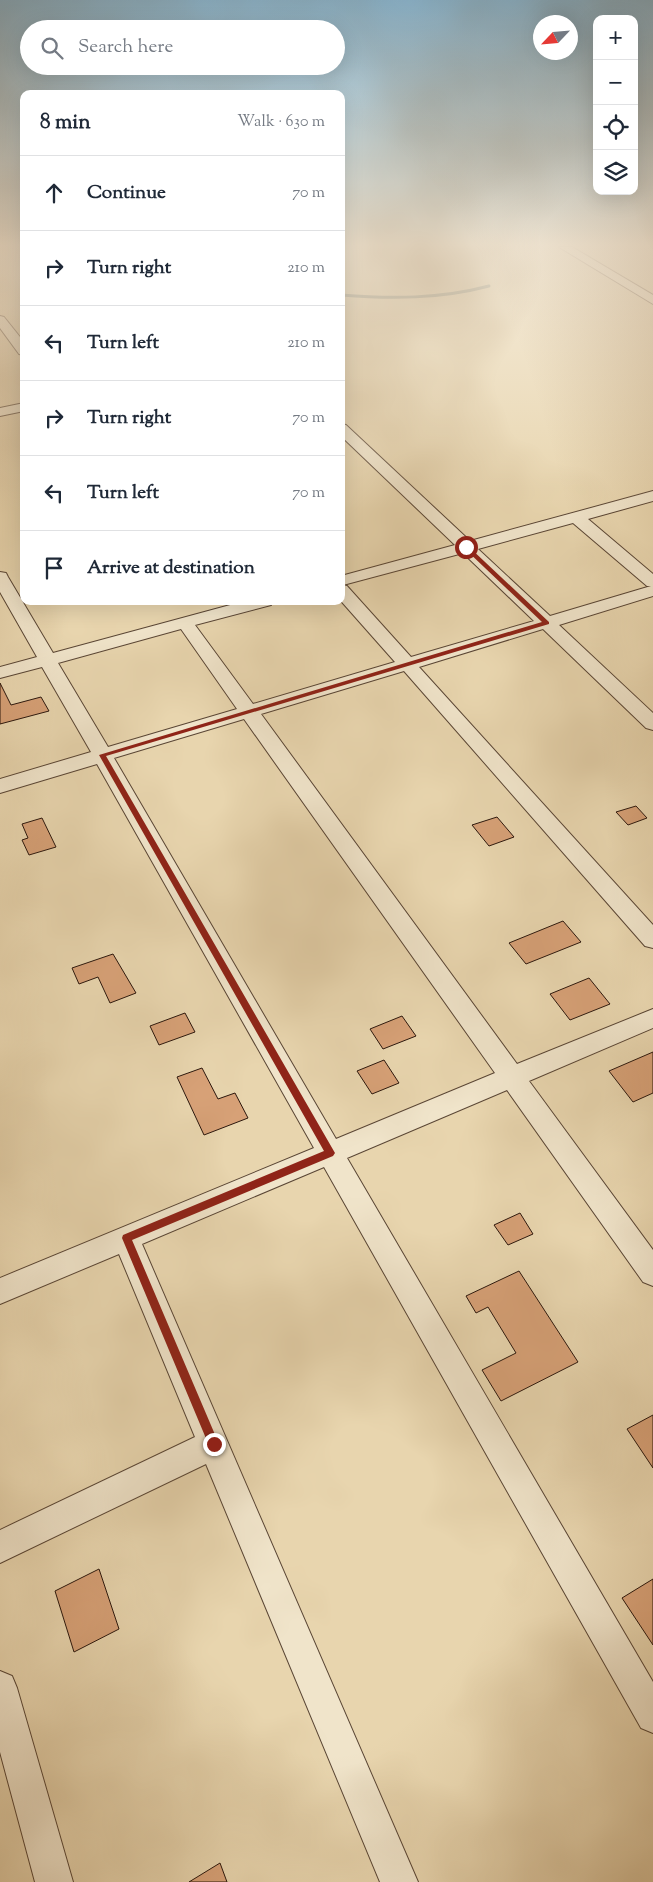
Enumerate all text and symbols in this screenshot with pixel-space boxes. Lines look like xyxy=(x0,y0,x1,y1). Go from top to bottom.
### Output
north arrow xyxy=(533,15,578,60)
map controls xyxy=(593,15,638,195)
button: + xyxy=(593,15,638,60)
search box xyxy=(20,20,345,75)
icon: search xyxy=(38,34,66,62)
text: Search here xyxy=(78,34,173,61)
button: − xyxy=(593,60,638,105)
button: locate xyxy=(593,105,638,150)
text: 8 min xyxy=(40,108,91,138)
text: Walk · 630 m xyxy=(237,111,325,134)
button: layers xyxy=(593,150,638,195)
icon: ahead xyxy=(40,179,68,207)
text: Continue xyxy=(87,180,166,207)
text: 70 m xyxy=(292,182,325,205)
icon: right xyxy=(40,254,68,282)
text: Turn right xyxy=(87,255,171,282)
text: 210 m xyxy=(287,257,325,280)
icon: left xyxy=(40,329,68,357)
text: Turn left xyxy=(87,330,159,357)
text: 210 m xyxy=(287,332,325,355)
icon: right xyxy=(40,404,68,432)
text: Turn right xyxy=(87,405,171,432)
text: 70 m xyxy=(292,407,325,430)
icon: left xyxy=(40,479,68,507)
text: Turn left xyxy=(87,480,159,507)
text: 70 m xyxy=(292,482,325,505)
route start xyxy=(455,536,478,559)
icon: arrive xyxy=(40,554,68,582)
text: Arrive at destination xyxy=(87,555,255,582)
route end xyxy=(203,1433,226,1456)

